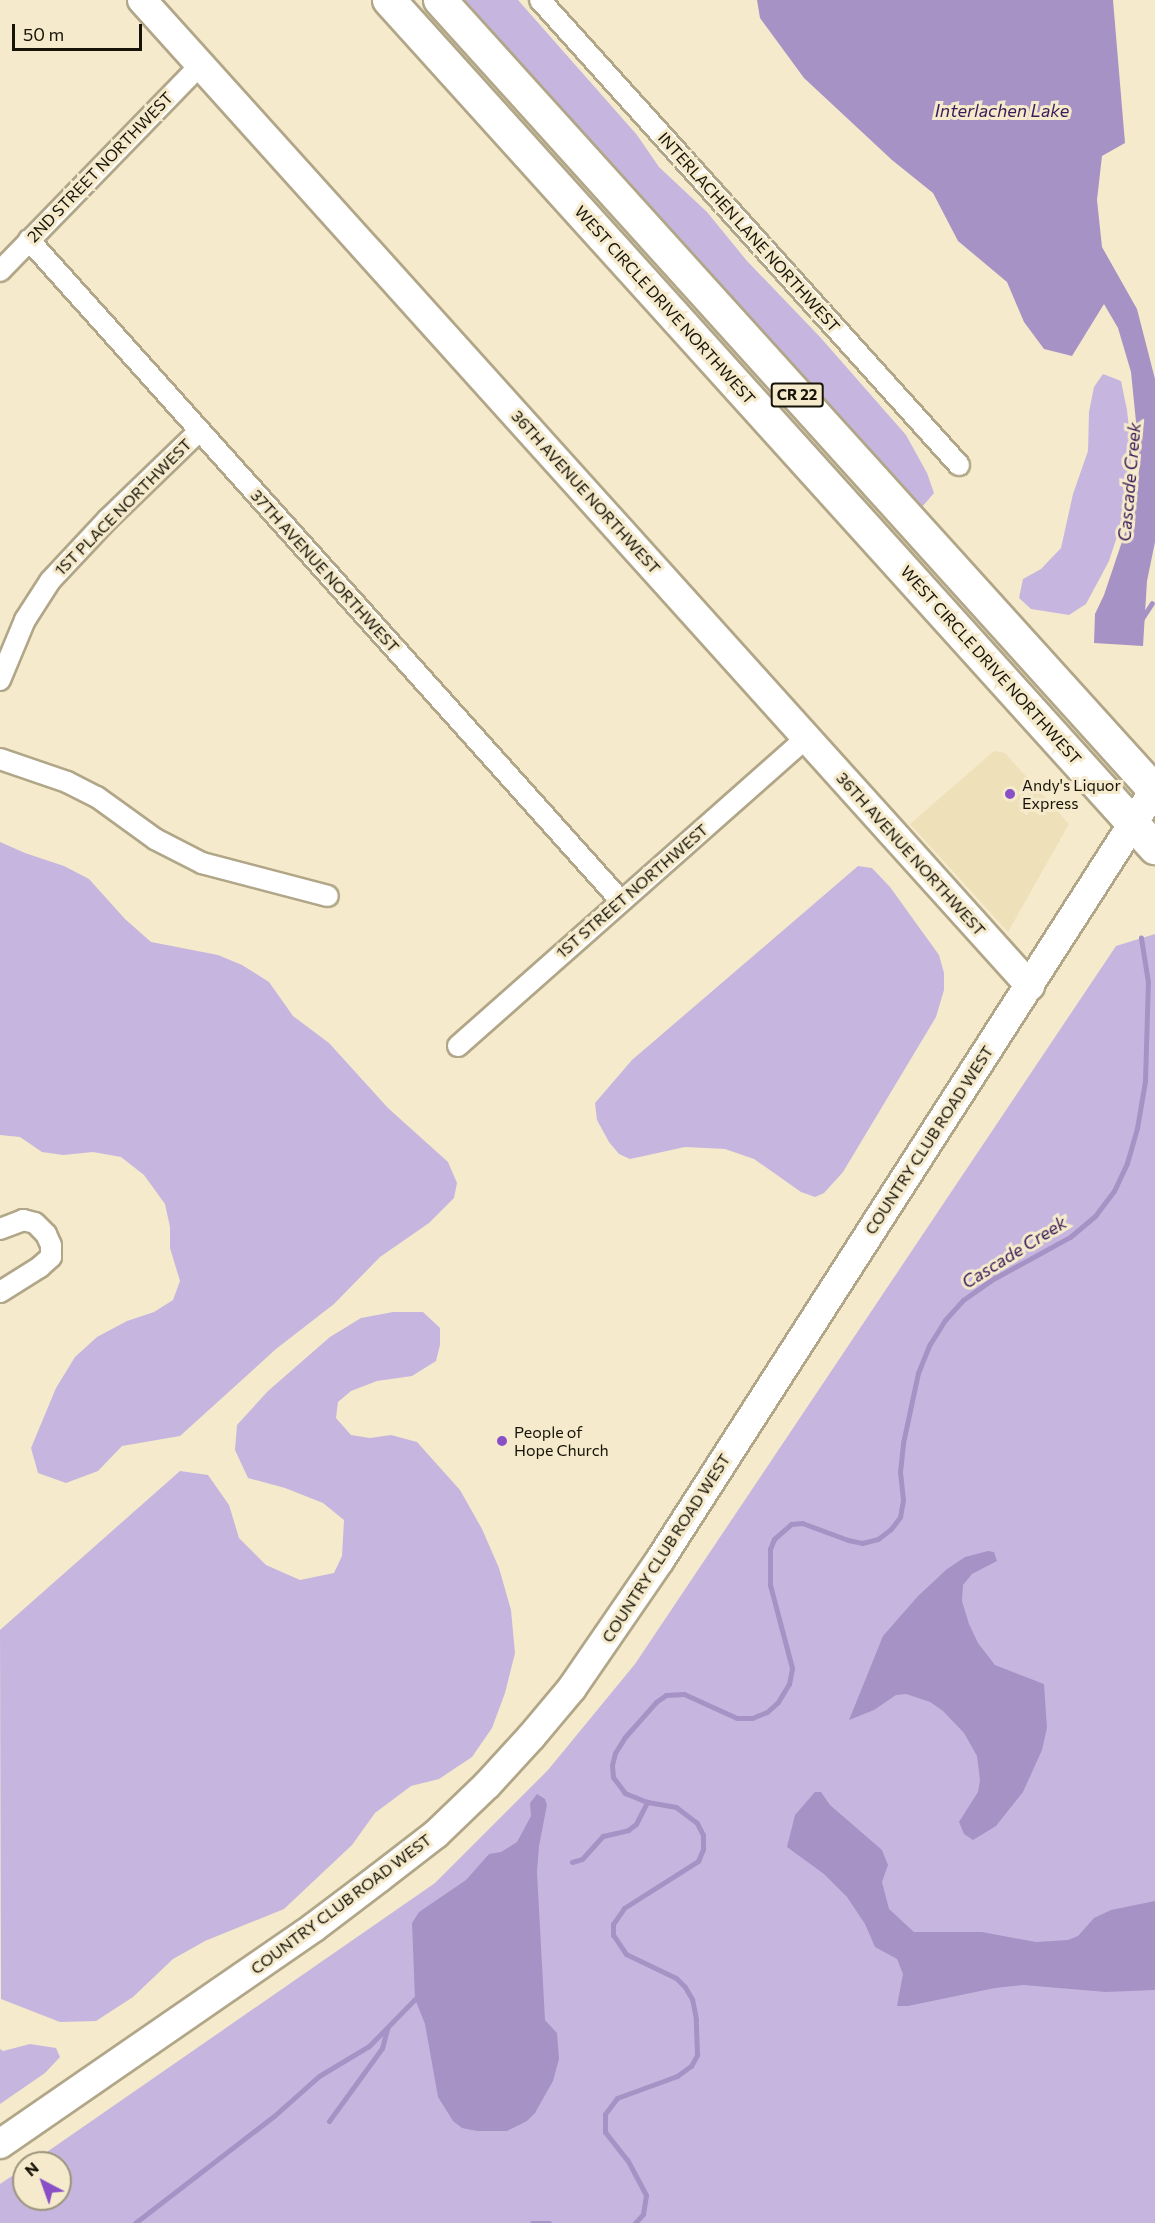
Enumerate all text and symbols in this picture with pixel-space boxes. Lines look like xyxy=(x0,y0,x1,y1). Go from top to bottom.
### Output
scale bar xyxy=(15,12,146,50)
text: 50 m xyxy=(23,23,64,45)
street label: 2ND STREET NORTHWEST xyxy=(23,88,177,246)
water label: Interlachen Lake xyxy=(935,99,1069,121)
street label: INTERLACHEN LANE NORTHWEST xyxy=(654,128,844,336)
street label: WEST CIRCLE DRIVE NORTHWEST xyxy=(571,202,759,408)
road number: CR 22 xyxy=(770,383,824,407)
street label: 36TH AVENUE NORTHWEST xyxy=(508,406,664,578)
water label: Cascade Creek xyxy=(1113,422,1145,542)
street label: 1ST PLACE NORTHWEST xyxy=(51,435,195,579)
street label: 37TH AVENUE NORTHWEST xyxy=(247,486,403,656)
street label: WEST CIRCLE DRIVE NORTHWEST xyxy=(897,562,1085,768)
street label: 36TH AVENUE NORTHWEST xyxy=(833,768,989,940)
place label: Andy's Liquor Express xyxy=(1022,775,1121,813)
marker: Andy's Liquor Express xyxy=(1003,787,1017,801)
street label: 1ST STREET NORTHWEST xyxy=(552,820,712,962)
street label: COUNTRY CLUB ROAD WEST xyxy=(861,1042,997,1238)
water label: Cascade Creek xyxy=(958,1211,1070,1293)
place label: People of Hope Church xyxy=(514,1422,609,1460)
marker: People of Hope Church xyxy=(495,1434,509,1448)
street label: COUNTRY CLUB ROAD WEST xyxy=(598,1450,734,1646)
street label: COUNTRY CLUB ROAD WEST xyxy=(247,1830,435,1978)
north arrow xyxy=(12,2151,72,2211)
text: N xyxy=(20,2157,42,2180)

